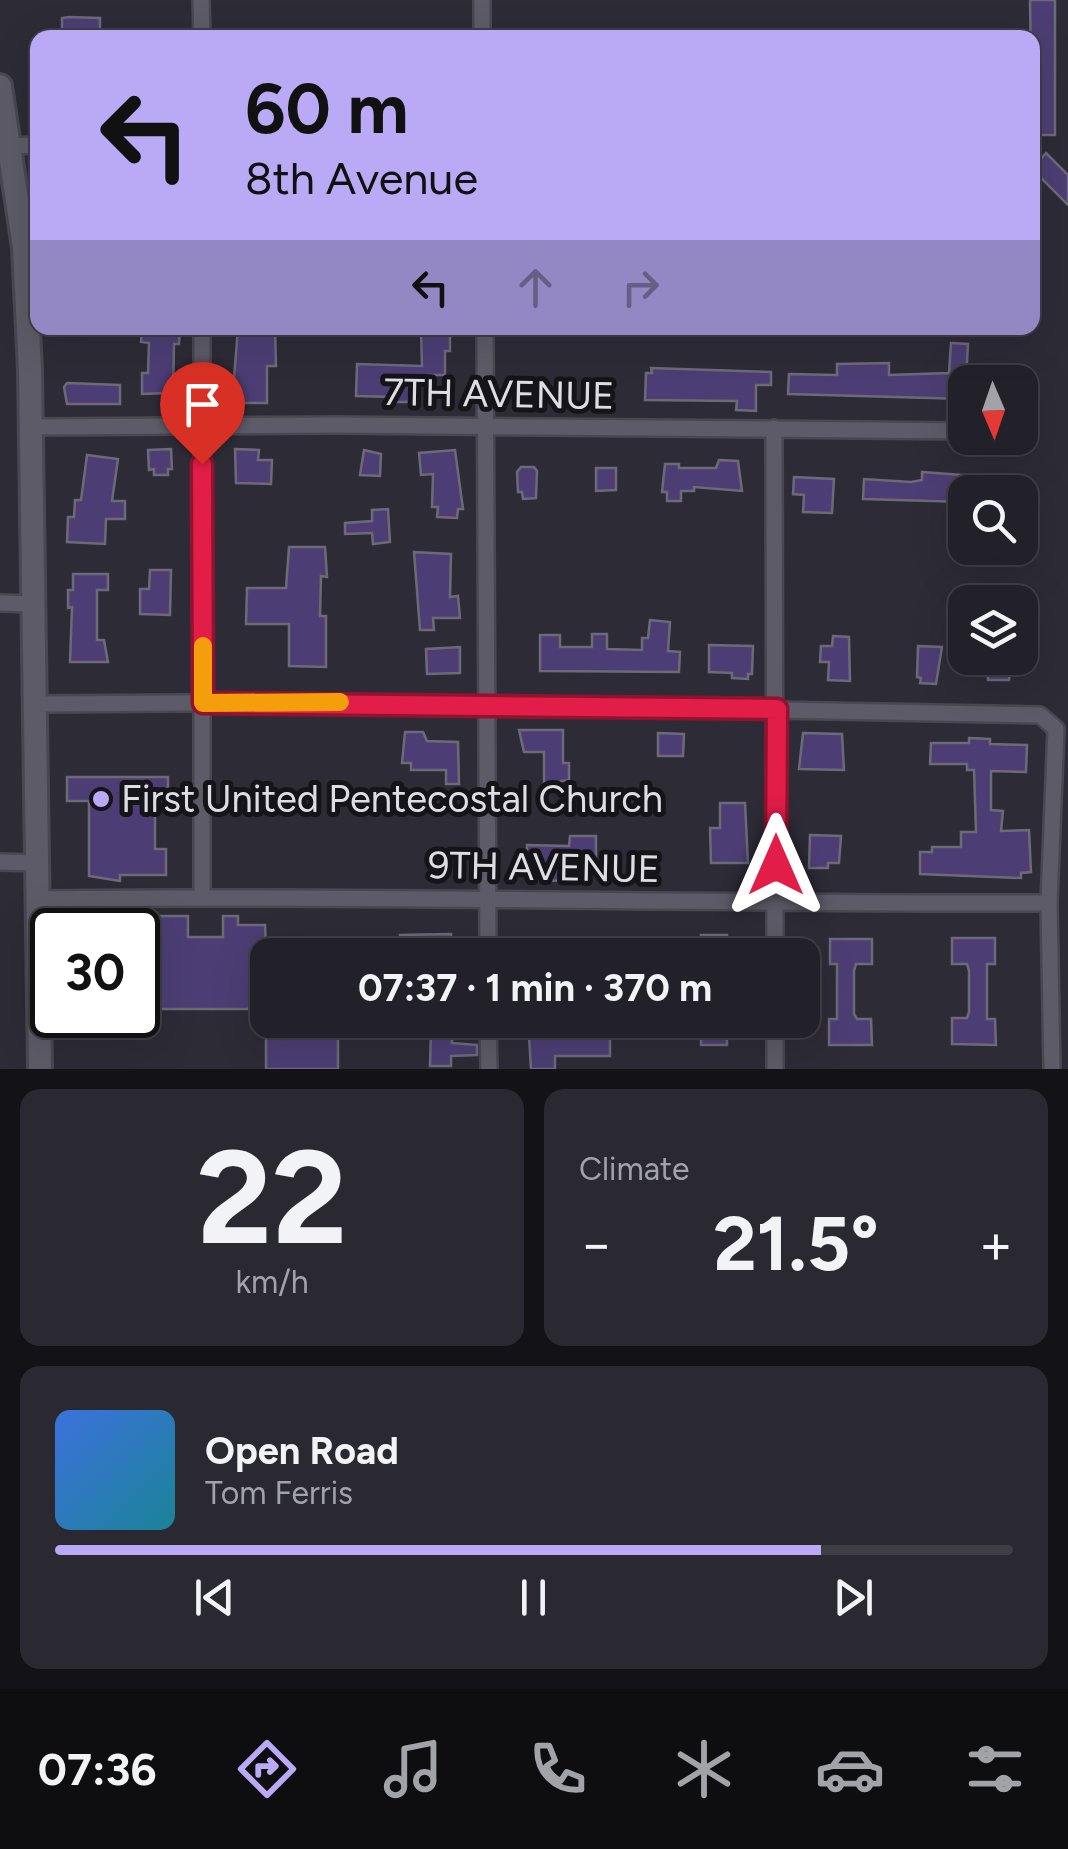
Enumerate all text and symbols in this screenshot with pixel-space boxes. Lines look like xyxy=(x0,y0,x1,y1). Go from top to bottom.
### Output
text: 60 m xyxy=(245,66,409,151)
icon: left xyxy=(80,70,210,200)
text: 8th Avenue xyxy=(245,151,478,205)
icon: left xyxy=(403,260,458,315)
icon: ahead xyxy=(508,260,563,315)
icon: right xyxy=(613,260,668,315)
pin xyxy=(160,362,245,465)
north arrow xyxy=(948,365,1038,455)
map controls xyxy=(948,365,1038,675)
street label: 7TH AVENUE xyxy=(383,369,615,419)
icon: arrive xyxy=(175,377,230,432)
button: search xyxy=(948,475,1038,565)
button: layers xyxy=(948,585,1038,675)
place label: First United Pentecostal Church xyxy=(121,776,663,822)
marker: First United Pentecostal Church xyxy=(90,788,112,810)
position arrow xyxy=(724,813,828,917)
street label: 9TH AVENUE xyxy=(428,842,660,892)
speed limit sign: 30 xyxy=(30,908,160,1038)
text: 07:37 · 1 min · 370 m xyxy=(358,965,712,1011)
text: 22 xyxy=(197,1120,347,1276)
text: Climate xyxy=(579,1150,690,1188)
text: 21.5° xyxy=(713,1199,879,1289)
text: − xyxy=(579,1211,613,1277)
text: + xyxy=(979,1211,1013,1277)
text: km/h xyxy=(235,1263,309,1301)
text: Open Road xyxy=(205,1428,399,1474)
text: Tom Ferris xyxy=(205,1474,353,1512)
icon: previous xyxy=(187,1570,242,1625)
icon: pause xyxy=(506,1570,561,1625)
icon: next xyxy=(826,1570,881,1625)
icon: directions xyxy=(232,1734,302,1804)
icon: music xyxy=(378,1734,448,1804)
icon: phone xyxy=(523,1734,593,1804)
icon: climate xyxy=(669,1734,739,1804)
icon: car xyxy=(815,1734,885,1804)
icon: filters xyxy=(960,1734,1030,1804)
text: 07:36 xyxy=(38,1742,157,1796)

